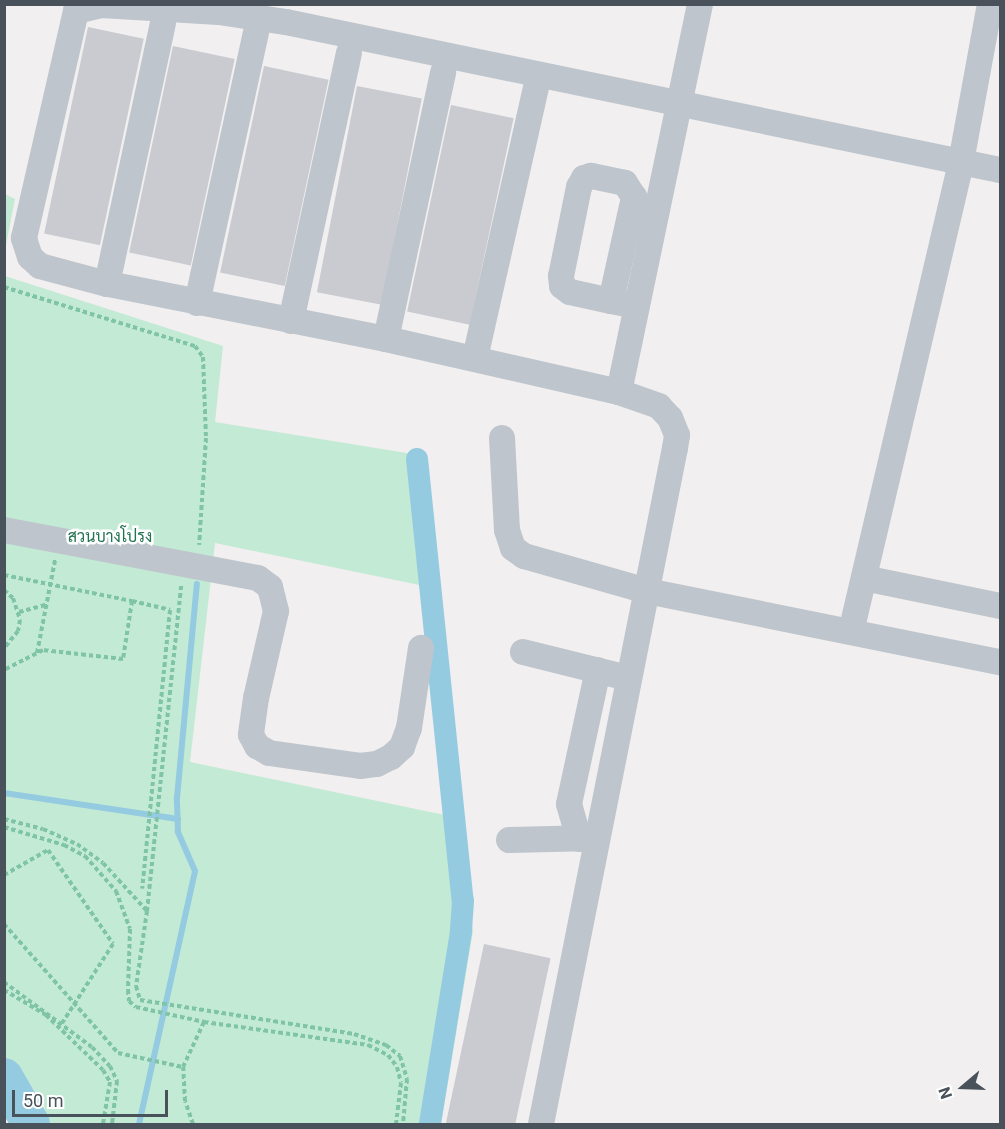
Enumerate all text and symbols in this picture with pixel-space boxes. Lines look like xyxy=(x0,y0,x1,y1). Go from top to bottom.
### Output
park label: สวนบางโปรง xyxy=(68,527,152,547)
north arrow xyxy=(933,1057,993,1117)
scale bar xyxy=(15,1078,171,1116)
text: N xyxy=(935,1085,956,1101)
text: 50 m xyxy=(23,1090,63,1111)

